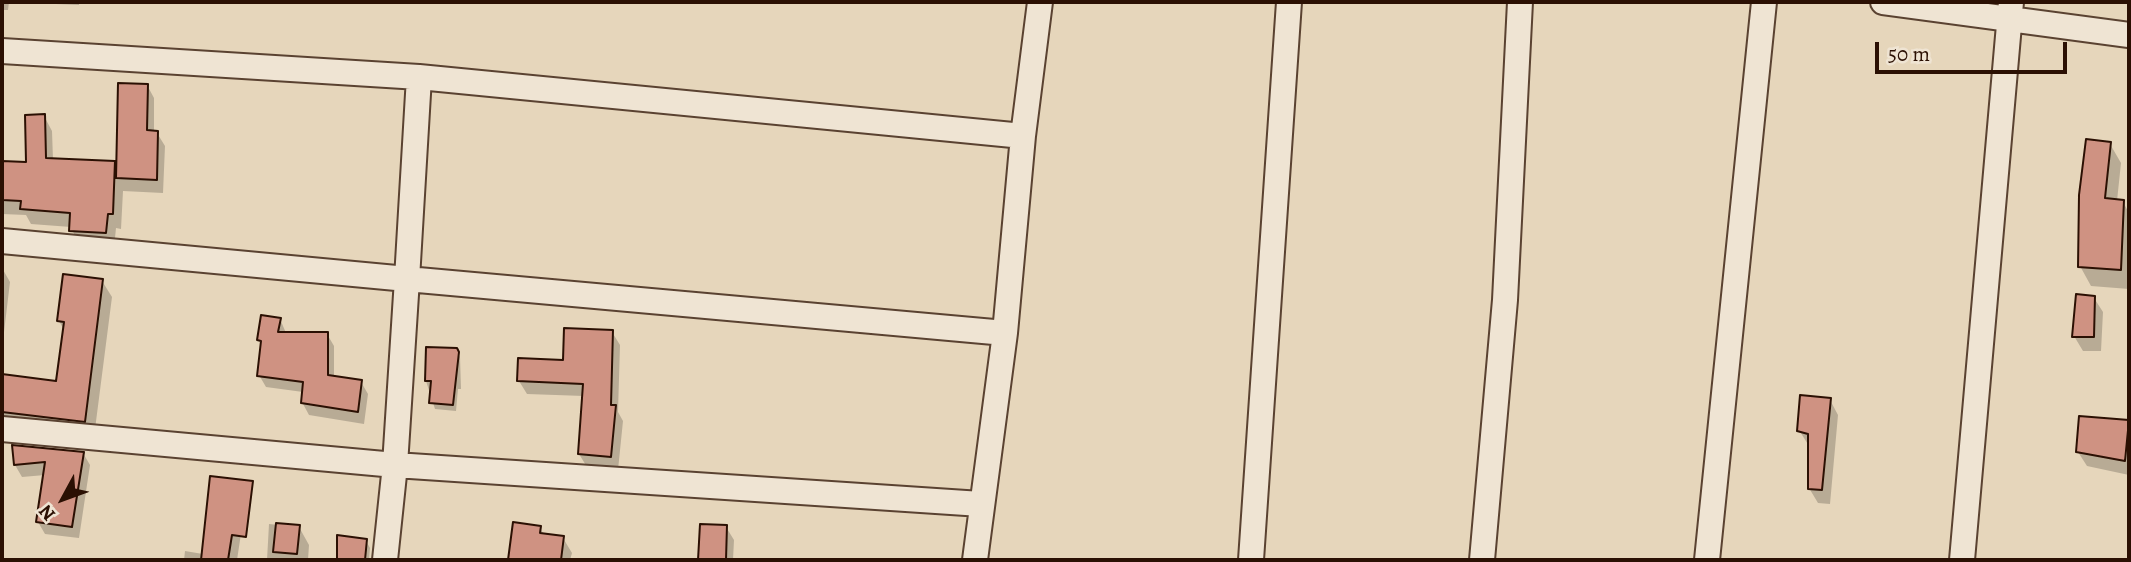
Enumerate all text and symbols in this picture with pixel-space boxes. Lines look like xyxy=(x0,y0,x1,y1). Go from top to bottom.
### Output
scale bar xyxy=(1879,28,2072,72)
text: 50 m xyxy=(1888,40,1930,68)
north arrow xyxy=(28,464,98,534)
text: N xyxy=(33,499,62,527)

